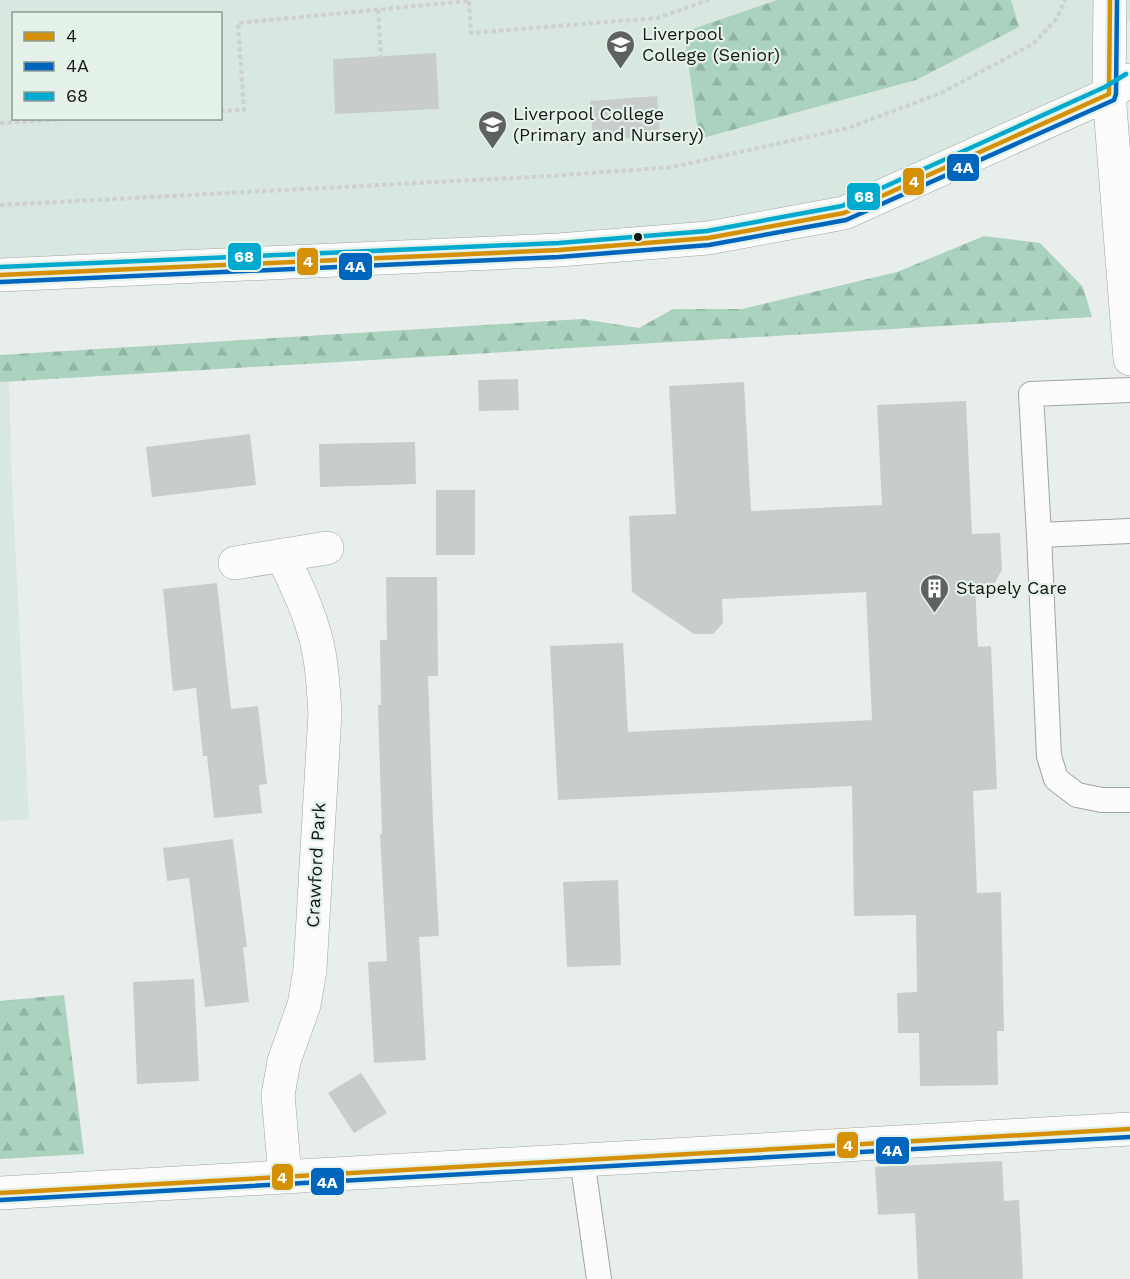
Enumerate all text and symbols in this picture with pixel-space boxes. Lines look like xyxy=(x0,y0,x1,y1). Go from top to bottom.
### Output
legend xyxy=(12,12,222,120)
place label: Liverpool College (Senior) xyxy=(642,23,780,65)
text: 4 xyxy=(66,25,77,46)
school or university icon: Liverpool College (Senior) xyxy=(605,28,637,70)
text: 4A xyxy=(66,55,89,76)
text: 68 xyxy=(66,85,88,106)
place label: Liverpool College (Primary and Nursery) xyxy=(513,103,704,145)
school or university icon: Liverpool College (Primary and Nursery) xyxy=(476,108,508,150)
line badge: 4A xyxy=(946,153,980,182)
text: 4A xyxy=(952,158,974,177)
line badge: 4 xyxy=(902,167,925,196)
text: 4 xyxy=(909,172,919,191)
line badge: 68 xyxy=(846,182,881,211)
text: 68 xyxy=(854,187,874,206)
unlabelled marker xyxy=(632,231,644,243)
line badge: 68 xyxy=(227,242,262,271)
text: 68 xyxy=(234,247,254,266)
line badge: 4 xyxy=(296,247,319,276)
text: 4 xyxy=(303,252,313,271)
line badge: 4A xyxy=(338,252,373,281)
text: 4A xyxy=(344,257,366,276)
building icon: Stapely Care xyxy=(919,572,951,614)
place label: Stapely Care xyxy=(956,577,1067,598)
street label: Crawford Park xyxy=(302,802,329,928)
line badge: 4 xyxy=(836,1131,859,1159)
text: 4 xyxy=(843,1136,853,1155)
line badge: 4A xyxy=(875,1136,910,1165)
text: 4A xyxy=(881,1141,903,1160)
line badge: 4 xyxy=(271,1163,294,1191)
line badge: 4A xyxy=(310,1167,345,1196)
text: 4 xyxy=(277,1168,287,1187)
text: 4A xyxy=(316,1173,338,1192)

